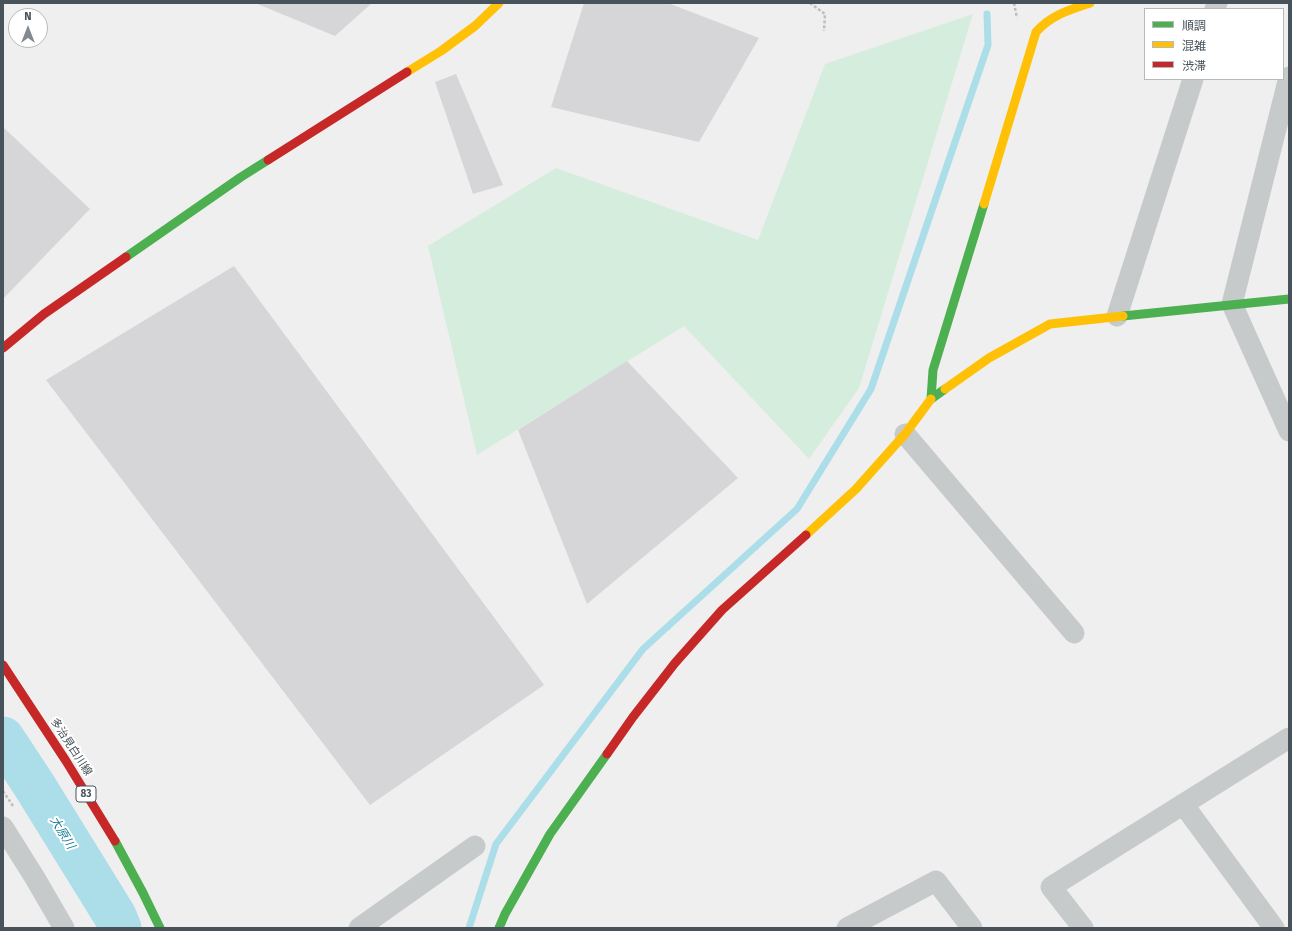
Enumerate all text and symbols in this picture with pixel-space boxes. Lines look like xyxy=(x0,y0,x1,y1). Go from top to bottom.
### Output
north arrow xyxy=(8,8,48,48)
legend xyxy=(1144,8,1284,80)
text: N xyxy=(24,10,32,23)
text: 順調 xyxy=(1182,19,1206,33)
text: 混雑 xyxy=(1182,39,1206,53)
text: 渋滞 xyxy=(1182,59,1206,73)
street label: 多治見白川線 xyxy=(47,716,95,778)
road number: 83 xyxy=(76,786,96,802)
water label: 大原川 xyxy=(46,814,78,852)

